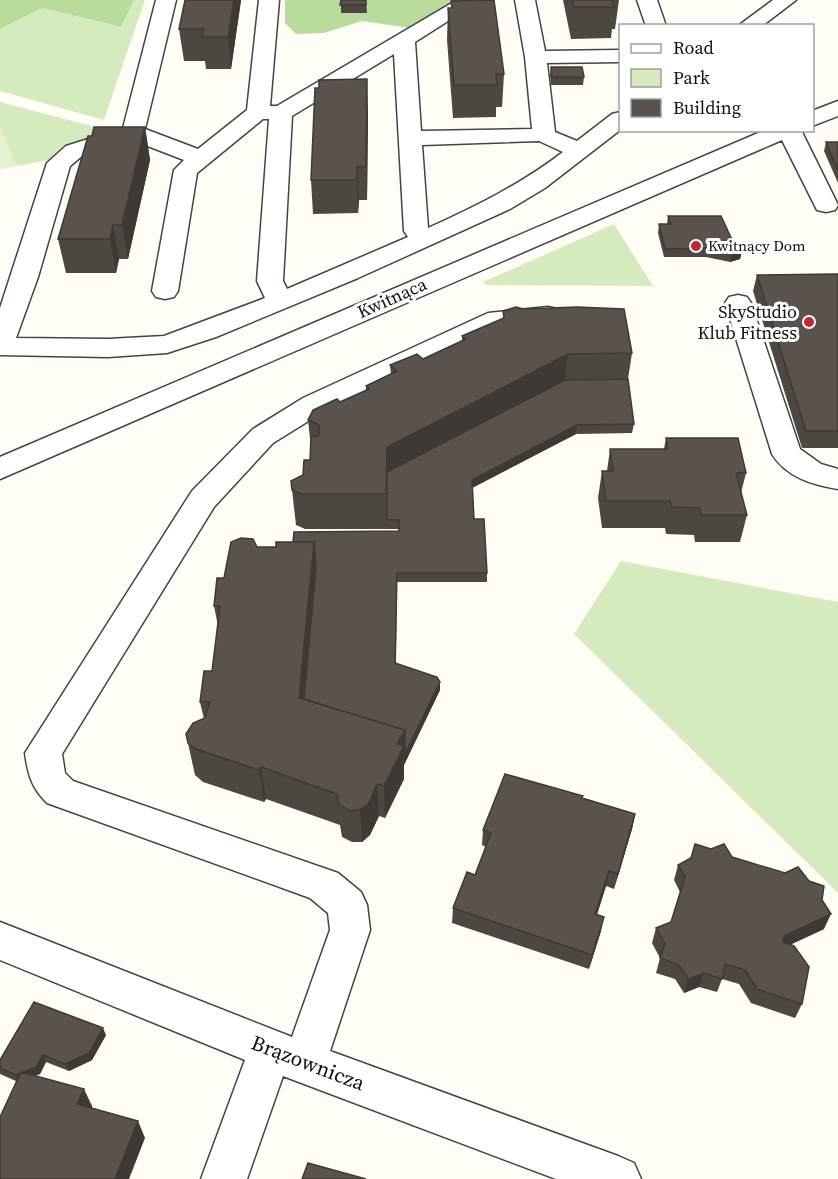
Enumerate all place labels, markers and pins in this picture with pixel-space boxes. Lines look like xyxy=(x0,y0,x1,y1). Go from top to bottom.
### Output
place label: Kwitnący Dom xyxy=(708,235,806,256)
marker: Kwitnący Dom xyxy=(689,239,703,253)
place label: SkyStudio Klub Fitness xyxy=(698,299,797,345)
marker: SkyStudio Klub Fitness xyxy=(802,315,816,329)

